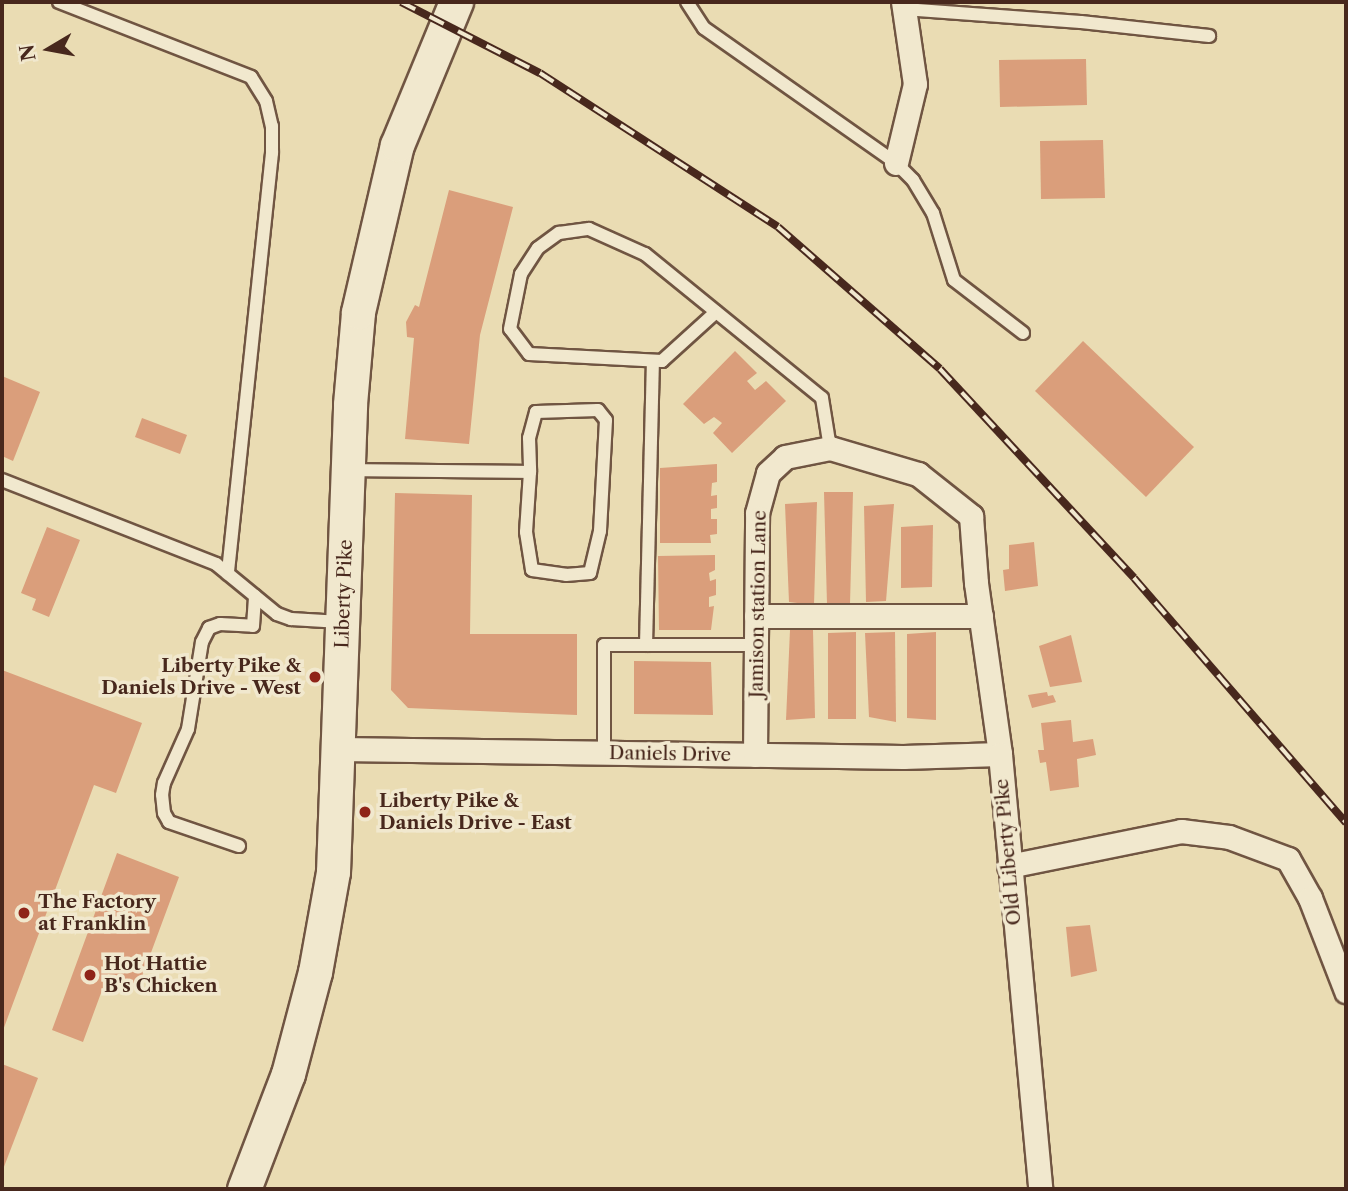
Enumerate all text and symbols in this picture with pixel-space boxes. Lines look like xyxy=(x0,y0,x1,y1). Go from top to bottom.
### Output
north arrow xyxy=(14,14,84,84)
text: N xyxy=(15,43,41,63)
street label: Jamison station Lane xyxy=(745,510,771,698)
street label: Liberty Pike xyxy=(331,539,357,649)
place label: Liberty Pike & Daniels Drive - West xyxy=(101,655,301,699)
marker: Liberty Pike & Daniels Drive - West xyxy=(307,669,323,685)
street label: Daniels Drive xyxy=(609,742,731,766)
street label: Old Liberty Pike xyxy=(990,777,1026,927)
place label: Liberty Pike & Daniels Drive - East xyxy=(379,790,572,834)
marker: Liberty Pike & Daniels Drive - East xyxy=(357,804,373,820)
place label: The Factory at Franklin xyxy=(38,891,156,935)
marker: The Factory at Franklin xyxy=(16,905,32,921)
place label: Hot Hattie B's Chicken xyxy=(104,953,218,997)
marker: Hot Hattie B's Chicken xyxy=(82,967,98,983)

